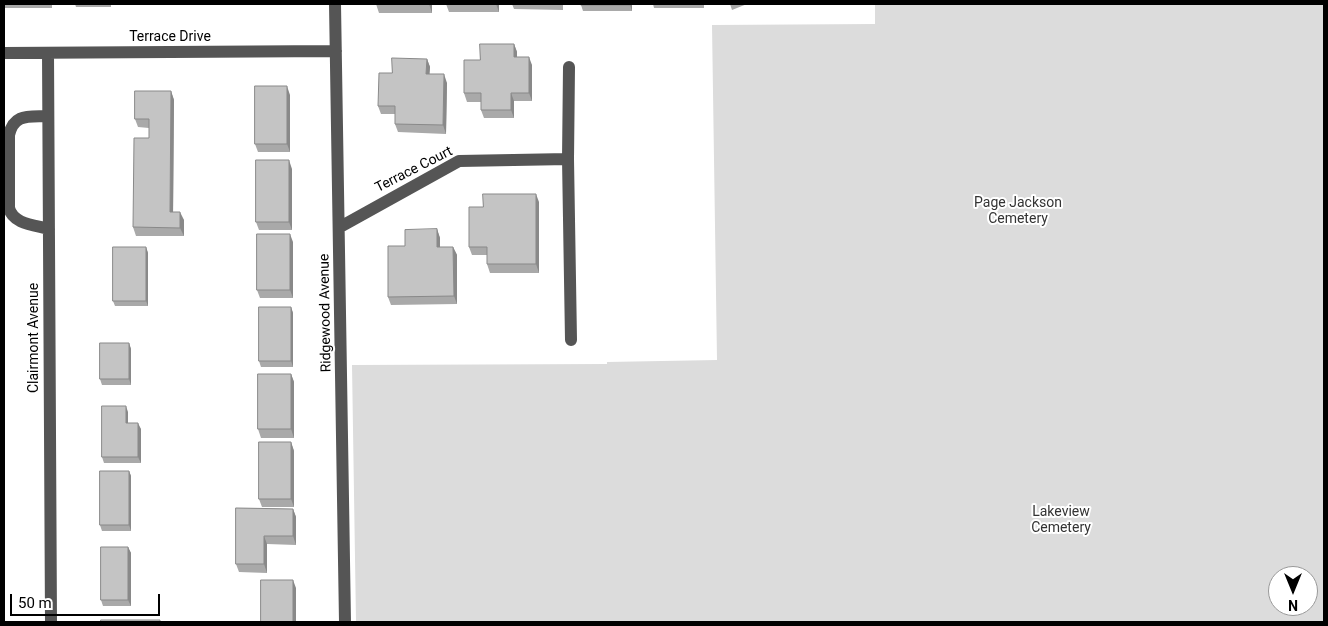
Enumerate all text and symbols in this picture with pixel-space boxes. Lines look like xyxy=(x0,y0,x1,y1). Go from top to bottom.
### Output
street label: Terrace Drive xyxy=(129,29,211,45)
street label: Terrace Court xyxy=(372,143,456,197)
park label: Page Jackson Cemetery xyxy=(974,195,1062,228)
street label: Ridgewood Avenue xyxy=(317,253,335,373)
street label: Clairmont Avenue xyxy=(26,283,42,393)
park label: Lakeview Cemetery xyxy=(1031,504,1091,536)
north arrow xyxy=(1268,566,1318,616)
scale bar xyxy=(12,584,162,616)
text: 50 m xyxy=(18,594,52,612)
text: N xyxy=(1288,597,1298,613)

